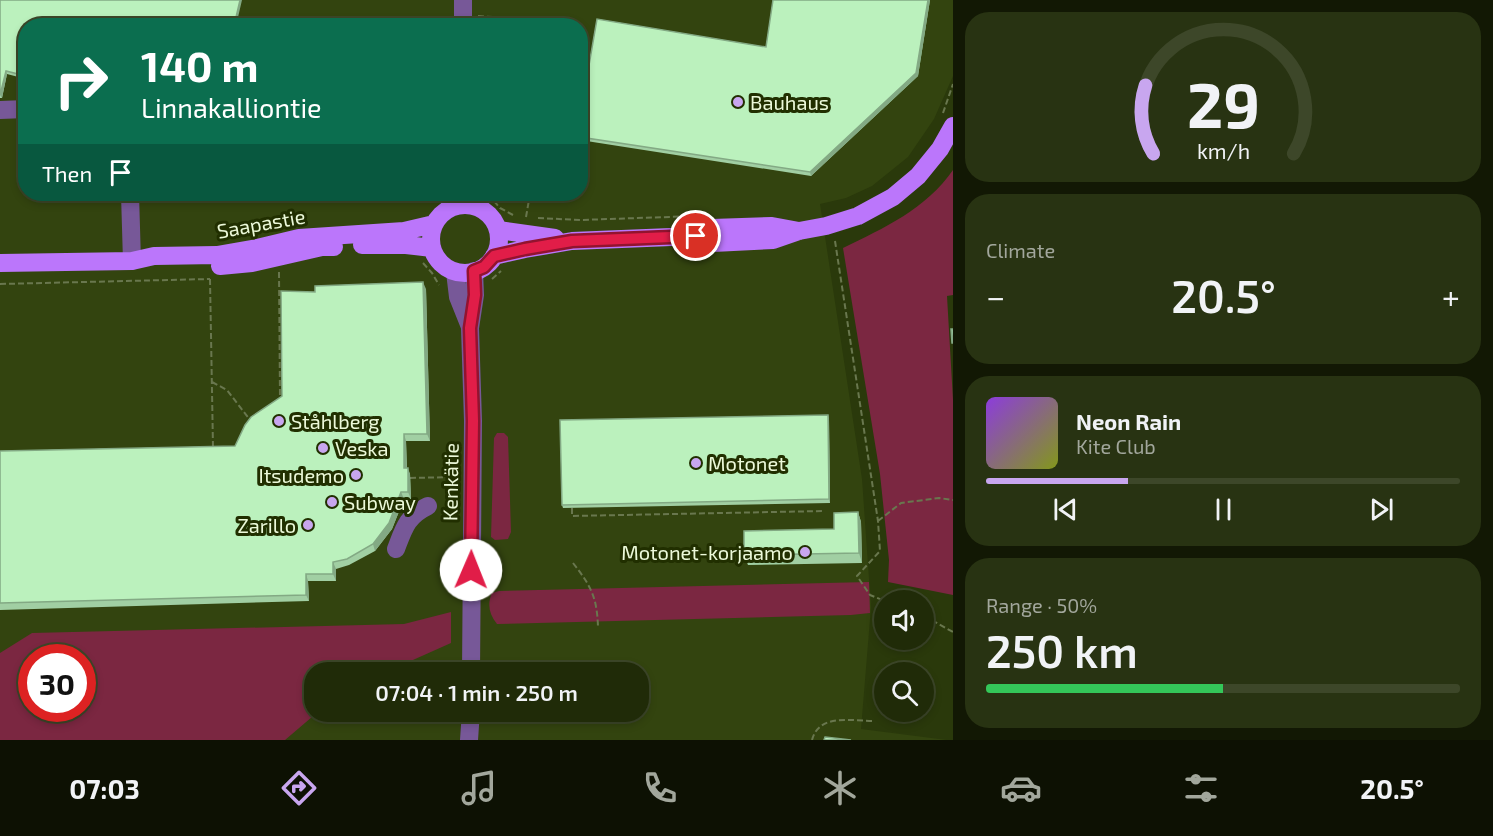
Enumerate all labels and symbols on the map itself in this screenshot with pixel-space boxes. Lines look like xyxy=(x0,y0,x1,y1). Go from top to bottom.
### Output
place label: Bauhaus xyxy=(750,90,829,114)
marker: Bauhaus xyxy=(731,95,745,109)
street label: Saapastie xyxy=(215,203,307,243)
pin xyxy=(670,210,721,261)
place label: Ståhlberg xyxy=(291,409,380,433)
marker: Ståhlberg xyxy=(272,414,286,428)
place label: Veska xyxy=(335,436,388,460)
marker: Veska xyxy=(316,441,330,455)
street label: Kenkätie xyxy=(437,443,463,521)
place label: Motonet xyxy=(708,451,786,475)
marker: Motonet xyxy=(689,456,703,470)
place label: Itsudemo xyxy=(259,463,344,487)
marker: Itsudemo xyxy=(349,468,363,482)
place label: Subway xyxy=(344,490,416,514)
marker: Subway xyxy=(325,495,339,509)
place label: Zarillo xyxy=(237,513,296,537)
marker: Zarillo xyxy=(301,518,315,532)
position arrow xyxy=(439,538,503,602)
place label: Motonet-korjaamo xyxy=(621,540,793,564)
marker: Motonet-korjaamo xyxy=(798,545,812,559)
speed limit sign: 30 xyxy=(18,644,96,722)

